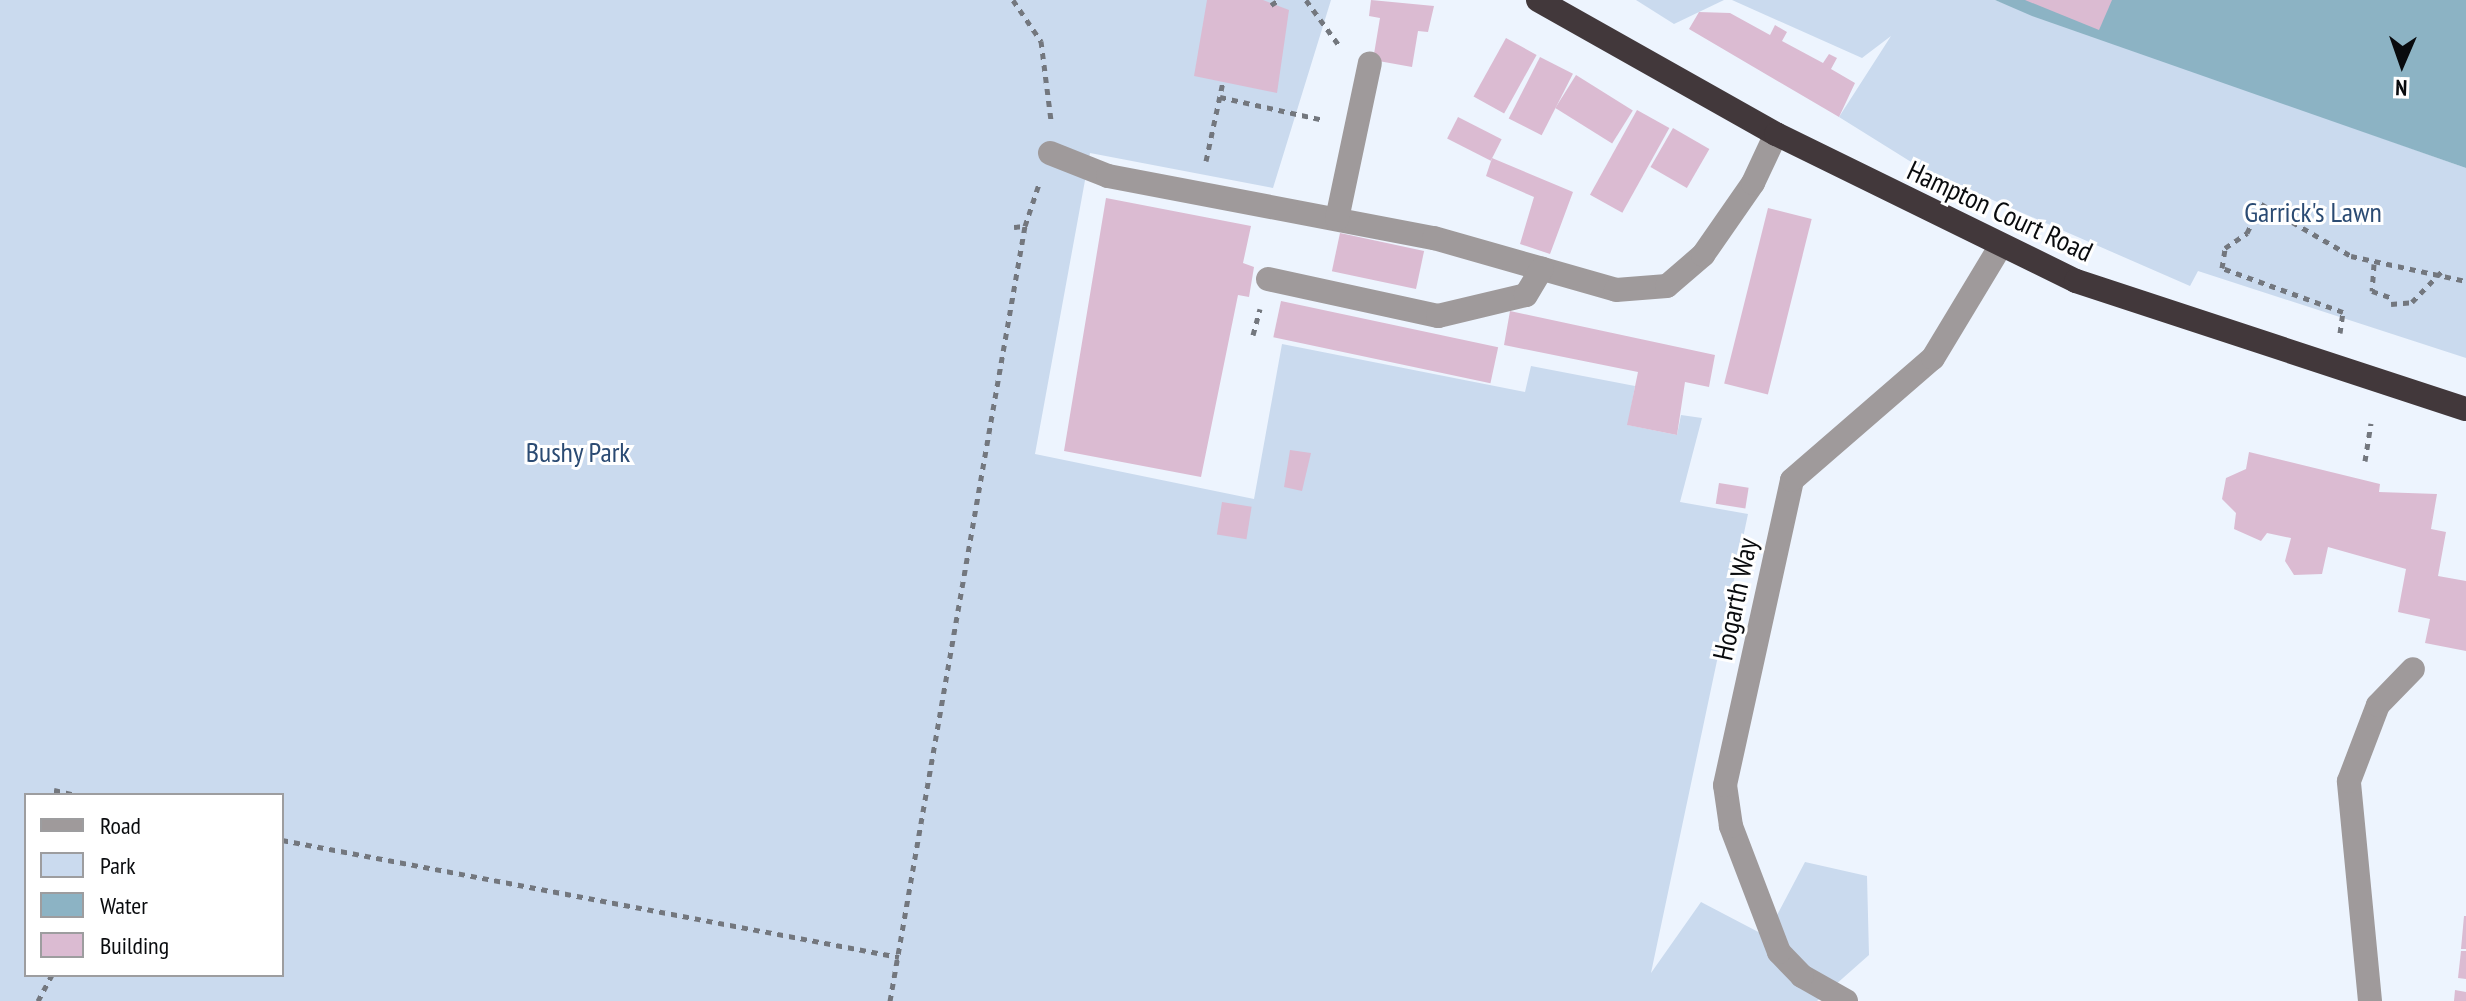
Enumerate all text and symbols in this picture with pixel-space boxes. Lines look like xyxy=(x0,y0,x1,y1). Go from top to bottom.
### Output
north arrow xyxy=(2362,24,2442,104)
text: N xyxy=(2395,74,2408,102)
street label: Hampton Court Road xyxy=(1902,153,2098,269)
park label: Garrick's Lawn xyxy=(2244,195,2382,229)
park label: Bushy Park xyxy=(525,435,631,469)
street label: Hogarth Way xyxy=(1706,535,1764,663)
legend xyxy=(24,793,284,977)
text: Road xyxy=(100,810,141,841)
text: Park xyxy=(100,850,136,881)
text: Water xyxy=(100,890,148,921)
text: Building xyxy=(100,930,169,961)

